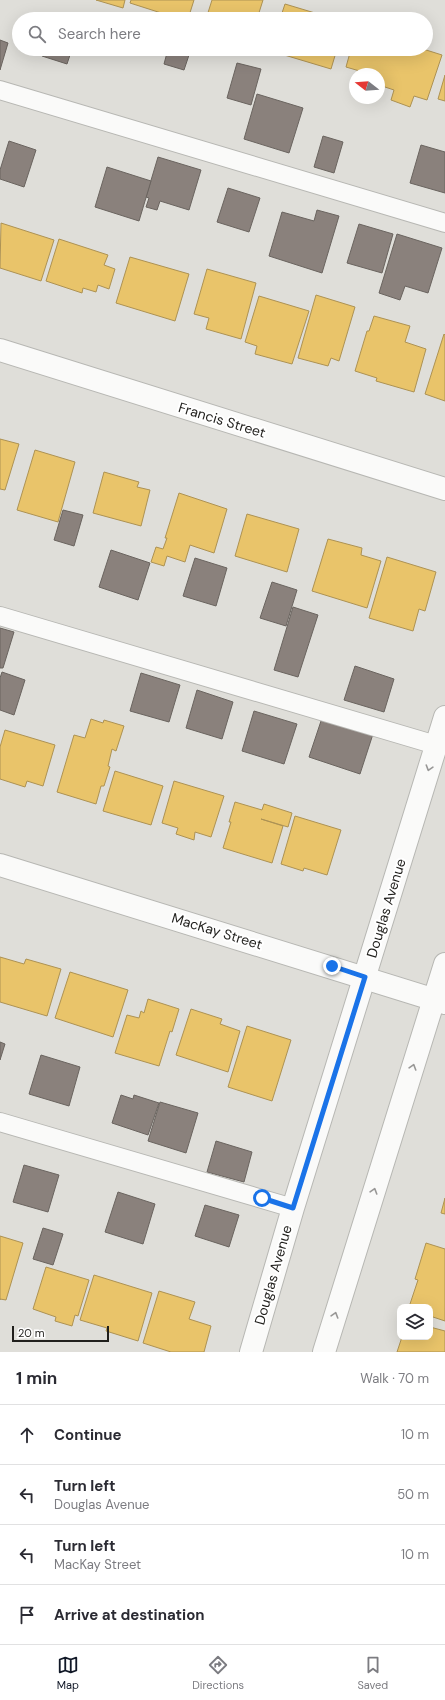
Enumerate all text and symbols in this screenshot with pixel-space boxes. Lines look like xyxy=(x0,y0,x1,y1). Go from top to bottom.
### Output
search box xyxy=(12,12,433,56)
icon: search xyxy=(26,23,48,45)
text: Search here xyxy=(58,24,141,44)
north arrow xyxy=(349,68,385,104)
street label: Francis Street xyxy=(176,398,268,442)
one-way arrow xyxy=(425,764,434,771)
street label: Douglas Avenue xyxy=(362,856,410,960)
street label: MacKay Street xyxy=(169,909,265,953)
route end xyxy=(323,957,341,975)
one-way arrow xyxy=(408,1063,417,1070)
one-way arrow xyxy=(369,1187,378,1194)
route start xyxy=(253,1189,271,1207)
street label: Douglas Avenue xyxy=(250,1223,296,1327)
map controls xyxy=(397,1304,433,1340)
button: layers xyxy=(397,1304,433,1340)
one-way arrow xyxy=(331,1311,339,1318)
scale bar xyxy=(12,1324,109,1343)
text: 20 m xyxy=(18,1326,44,1340)
text: 1 min xyxy=(16,1367,57,1389)
text: Walk · 70 m xyxy=(360,1370,429,1387)
icon: ahead xyxy=(16,1424,38,1446)
text: Continue xyxy=(54,1425,122,1445)
text: 10 m xyxy=(401,1426,429,1443)
text: Turn left xyxy=(54,1476,115,1496)
icon: left xyxy=(16,1484,38,1506)
text: 50 m xyxy=(397,1486,429,1503)
text: Douglas Avenue xyxy=(54,1496,150,1513)
text: Turn left xyxy=(54,1536,115,1556)
icon: left xyxy=(16,1544,38,1566)
text: 10 m xyxy=(401,1546,429,1563)
text: MacKay Street xyxy=(54,1556,141,1573)
icon: arrive xyxy=(16,1604,38,1626)
text: Arrive at destination xyxy=(54,1605,205,1625)
tab: Map xyxy=(57,1654,79,1692)
tab: Directions xyxy=(192,1654,244,1692)
tab: Saved xyxy=(357,1654,388,1692)

